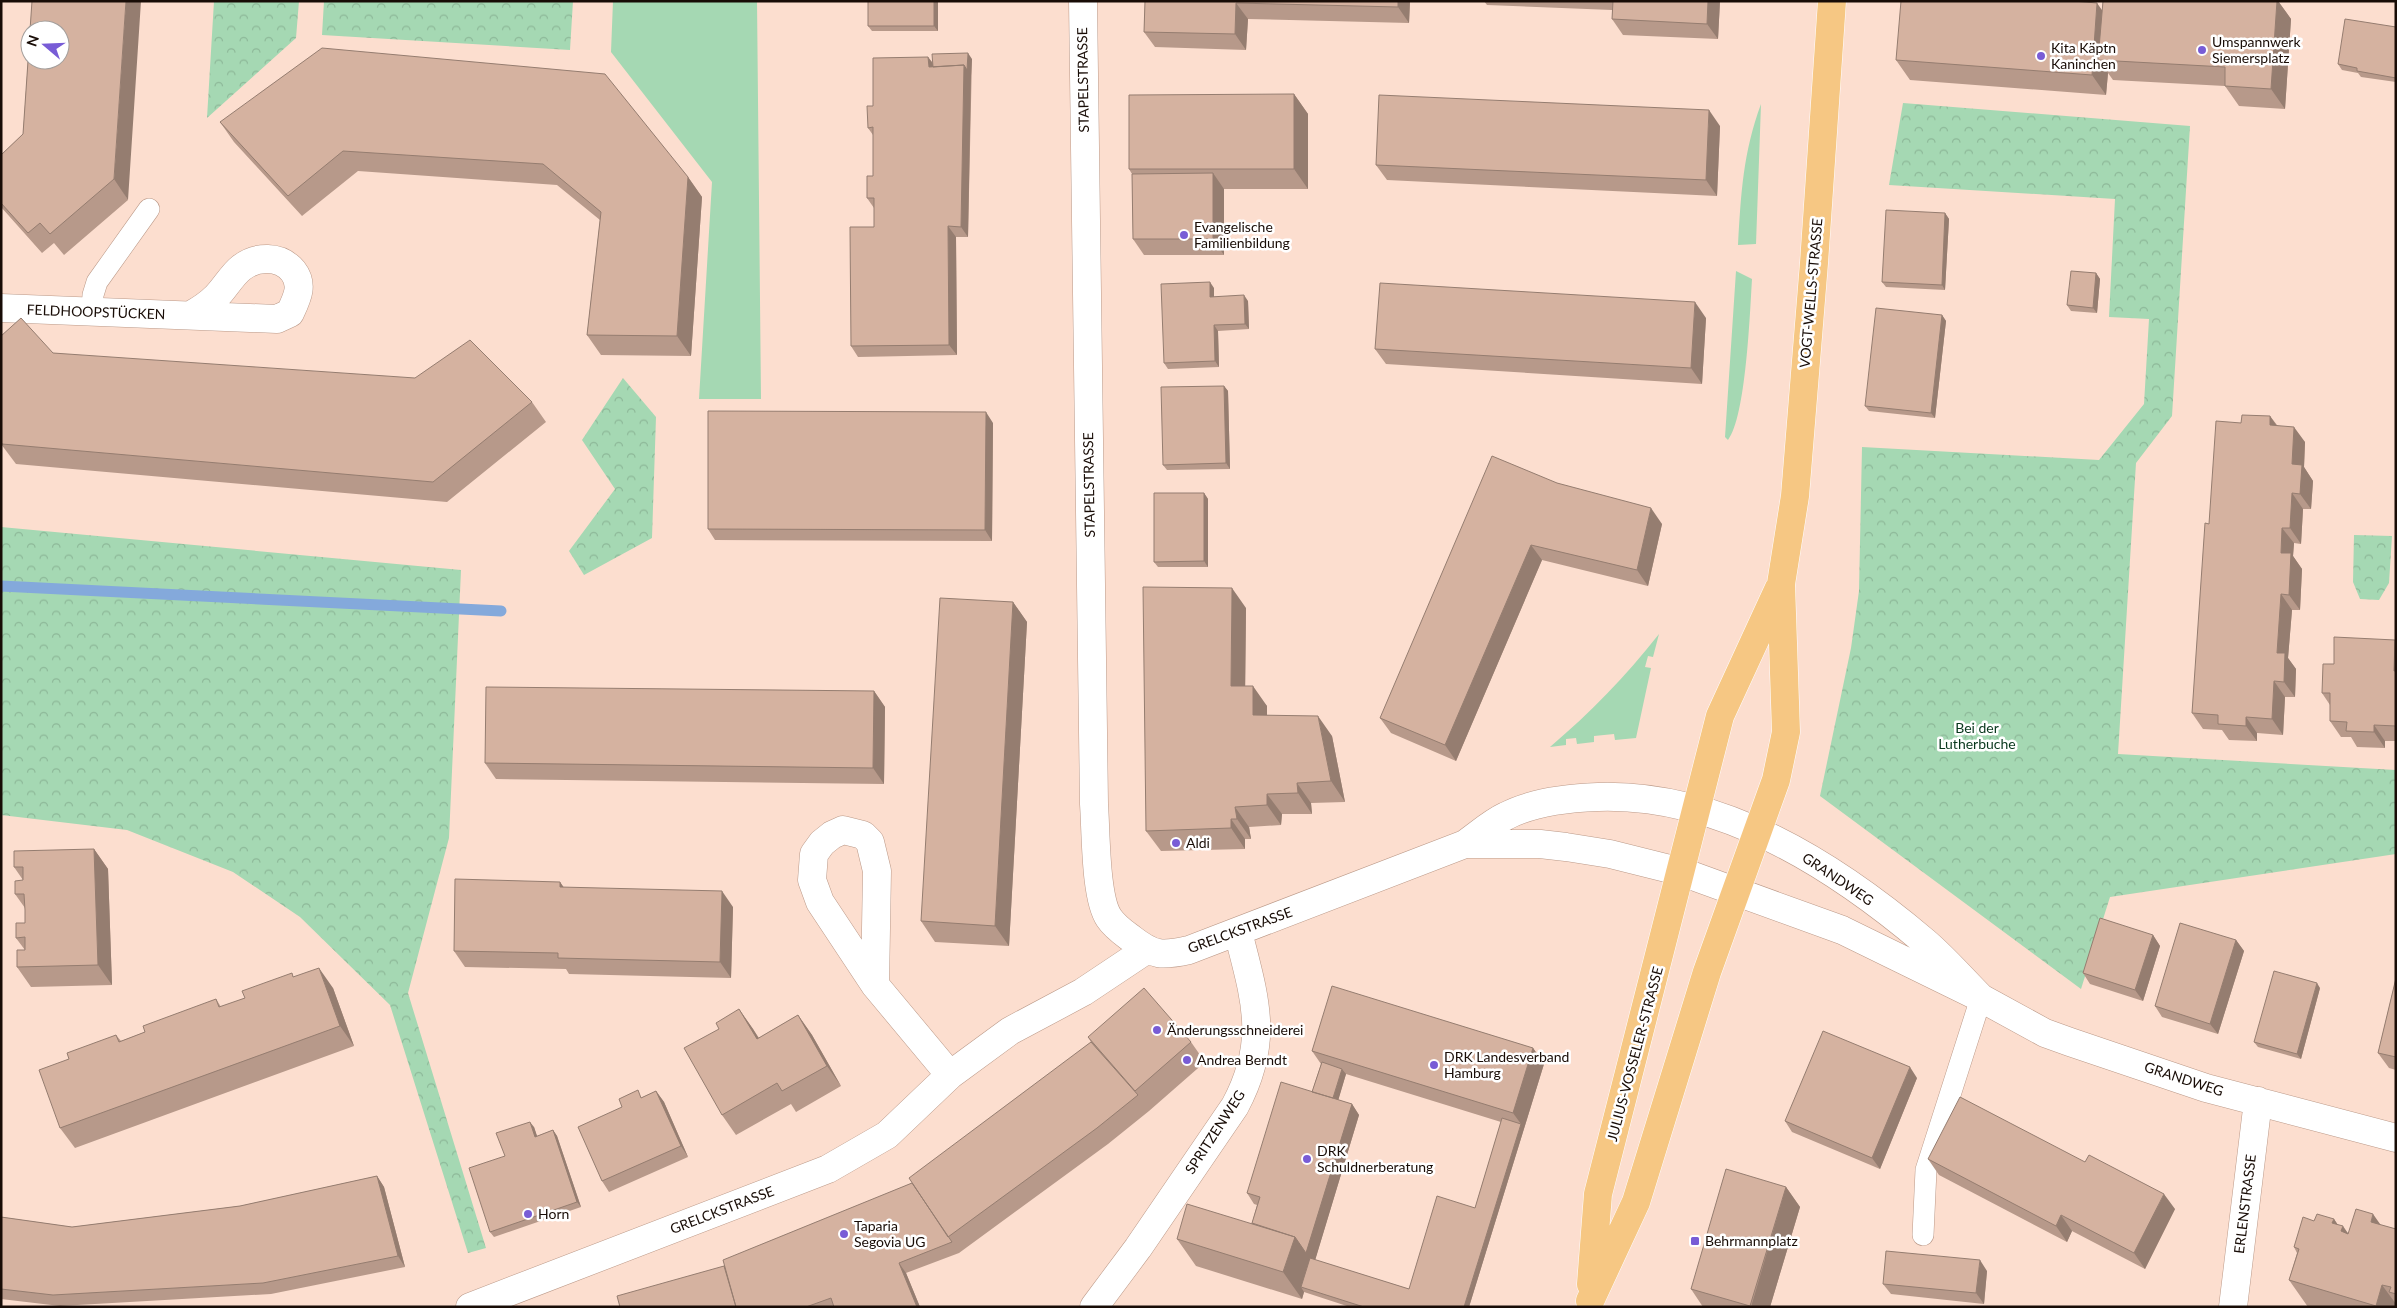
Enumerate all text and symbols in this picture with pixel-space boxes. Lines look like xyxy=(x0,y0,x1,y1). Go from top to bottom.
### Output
north arrow xyxy=(20,20,70,70)
street label: STAPELSTRASSE xyxy=(1073,27,1092,133)
text: N xyxy=(22,33,42,48)
place label: Umspannwerk Siemersplatz xyxy=(2212,33,2301,66)
place label: Kita Käptn Kaninchen xyxy=(2051,39,2116,72)
marker: Umspannwerk Siemersplatz xyxy=(2196,44,2208,56)
marker: Kita Käptn Kaninchen xyxy=(2035,50,2047,62)
street label: VOGT-WELLS-STRASSE xyxy=(1795,217,1826,368)
place label: Evangelische Familienbildung xyxy=(1194,218,1290,251)
marker: Evangelische Familienbildung xyxy=(1178,229,1190,241)
street label: FELDHOOPSTÜCKEN xyxy=(26,301,166,322)
street label: STAPELSTRASSE xyxy=(1079,432,1098,538)
park label: Bei der Lutherbuche xyxy=(1938,719,2016,752)
place label: Aldi xyxy=(1186,834,1210,851)
marker: Aldi xyxy=(1170,837,1182,849)
street label: GRANDWEG xyxy=(1799,849,1877,909)
street label: GRELCKSTRASSE xyxy=(1185,903,1294,956)
street label: JULIUS-VOSSELER-STRASSE xyxy=(1603,965,1666,1143)
place label: Änderungsschneiderei xyxy=(1167,1021,1303,1038)
marker: Änderungsschneiderei xyxy=(1151,1024,1163,1036)
place label: DRK Landesverband Hamburg xyxy=(1444,1048,1569,1081)
place label: Andrea Berndt xyxy=(1197,1051,1287,1068)
marker: Andrea Berndt xyxy=(1181,1054,1193,1066)
street label: GRANDWEG xyxy=(2142,1058,2226,1099)
marker: DRK Landesverband Hamburg xyxy=(1428,1059,1440,1071)
street label: SPRITZENWEG xyxy=(1181,1087,1248,1177)
place label: DRK Schuldnerberatung xyxy=(1317,1142,1433,1175)
marker: DRK Schuldnerberatung xyxy=(1301,1153,1313,1165)
street label: ERLENSTRASSE xyxy=(2230,1153,2259,1255)
street label: GRELCKSTRASSE xyxy=(668,1182,776,1237)
place label: Horn xyxy=(538,1205,569,1222)
marker: Horn xyxy=(522,1208,534,1220)
place label: Taparia Segovia UG xyxy=(854,1217,926,1250)
marker: Taparia Segovia UG xyxy=(838,1228,850,1240)
place label: Behrmannplatz xyxy=(1705,1232,1798,1249)
marker: Behrmannplatz xyxy=(1689,1235,1701,1247)

